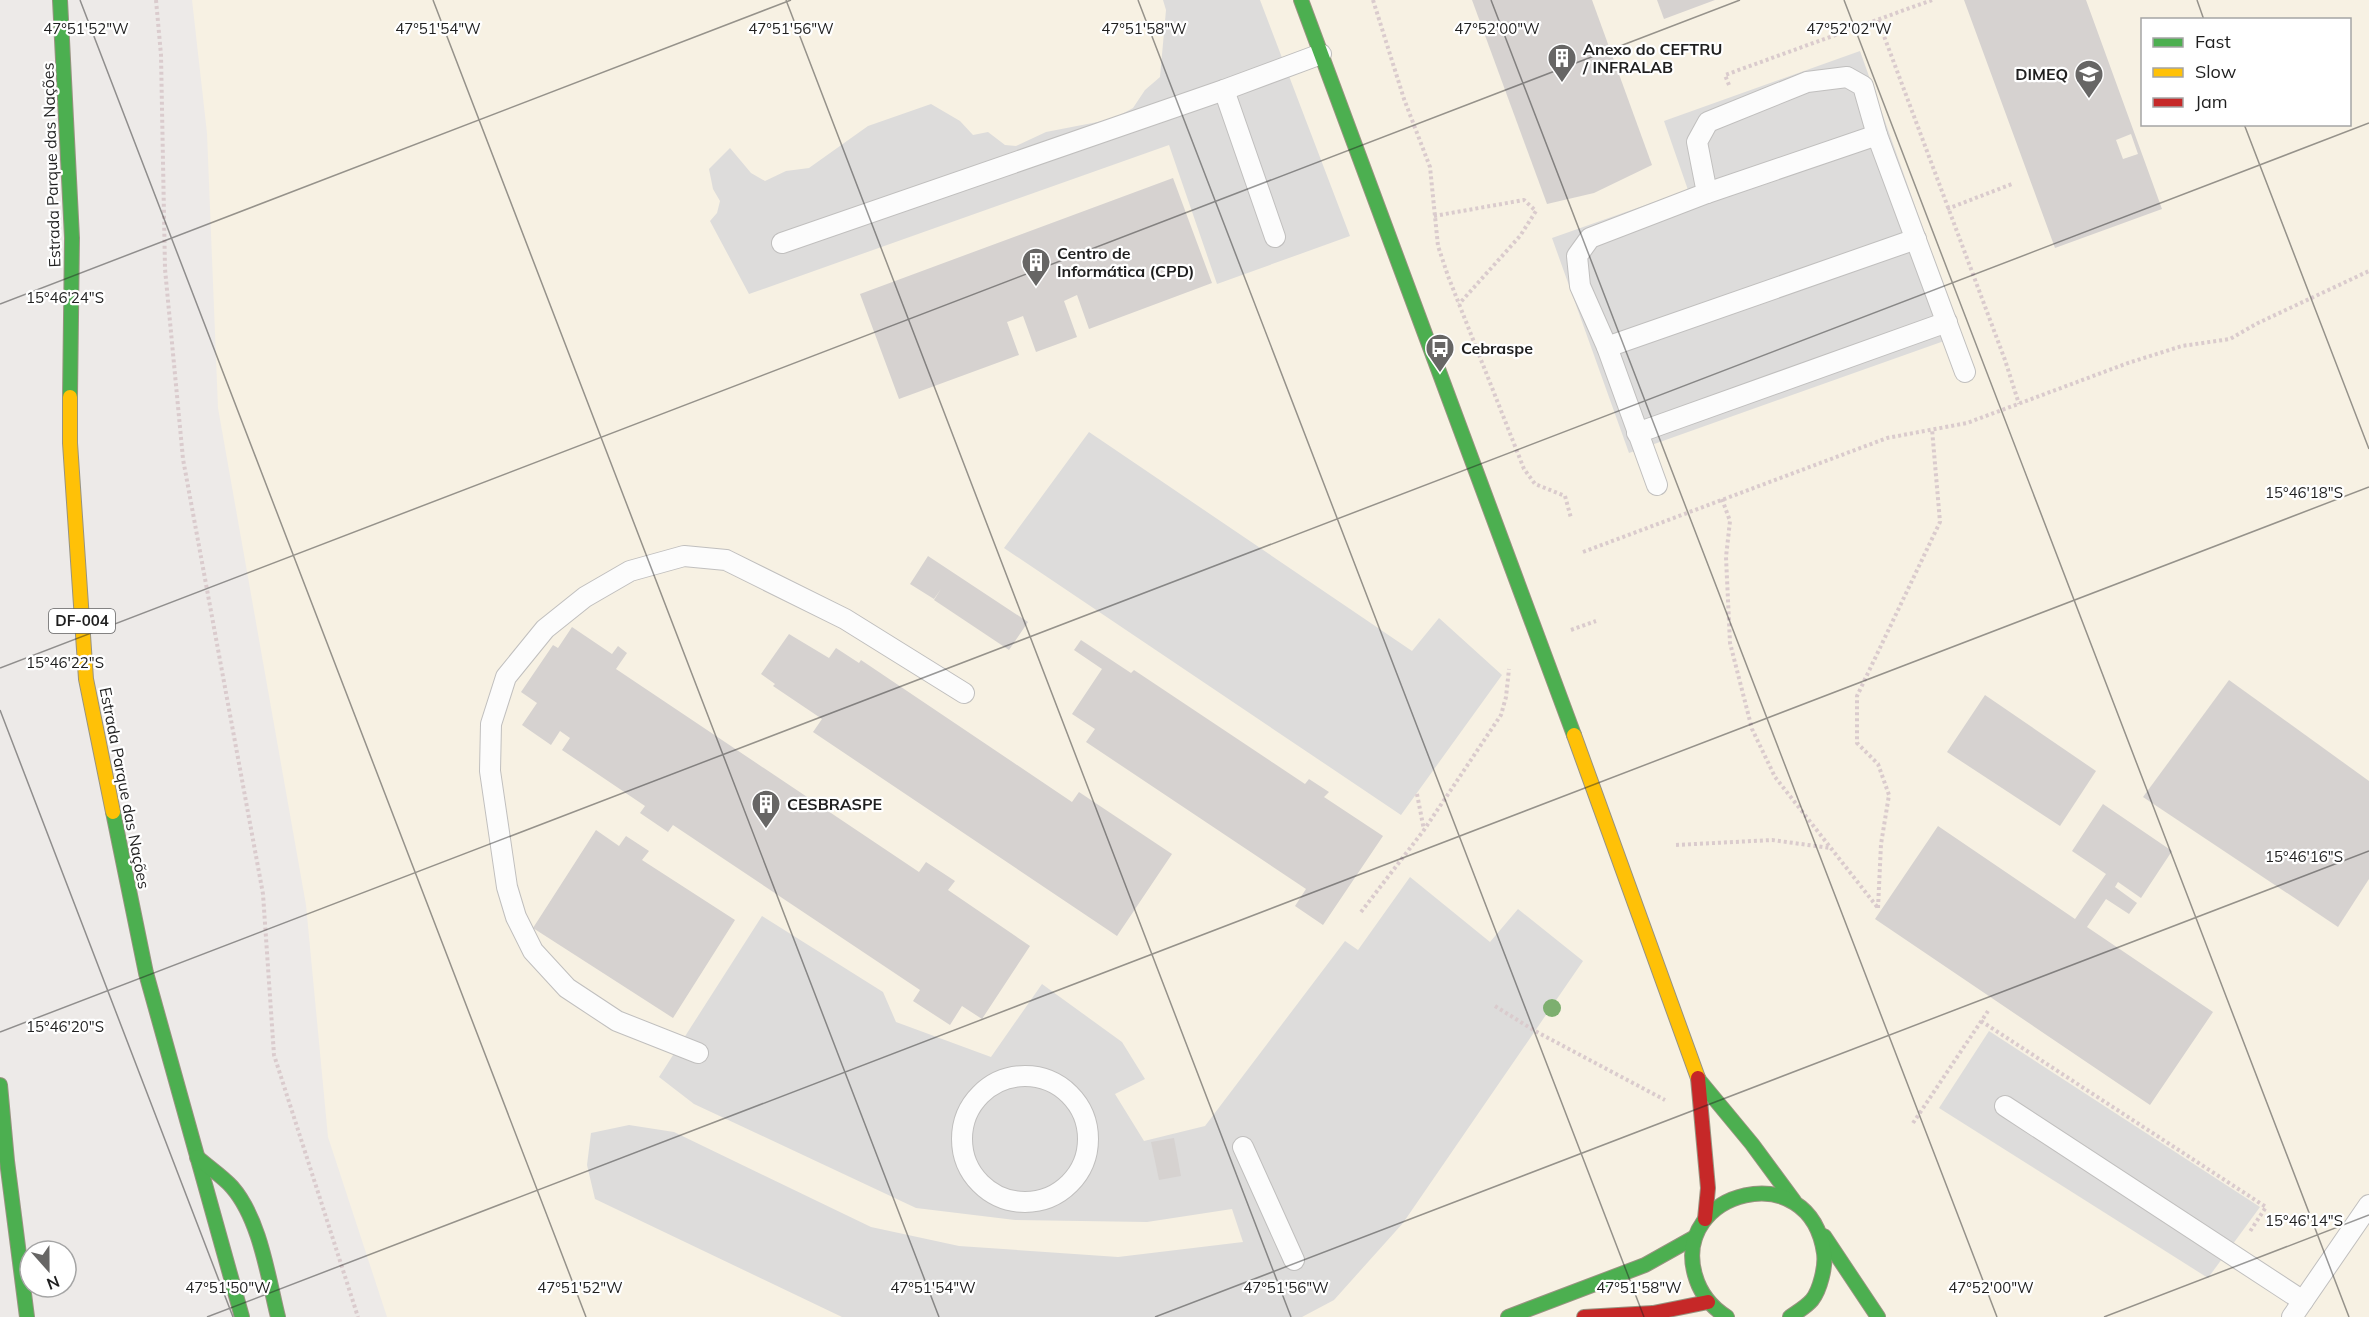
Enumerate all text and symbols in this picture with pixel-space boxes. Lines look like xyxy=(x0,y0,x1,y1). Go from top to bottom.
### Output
legend xyxy=(2141,18,2351,126)
text: 47°51'52"W xyxy=(43,19,129,38)
text: 47°51'54"W xyxy=(395,19,481,38)
text: 47°51'56"W xyxy=(748,19,834,38)
text: 47°51'58"W xyxy=(1101,19,1187,38)
text: 47°52'00"W xyxy=(1454,19,1540,38)
text: 47°52'02"W xyxy=(1806,19,1892,38)
text: Fast xyxy=(2195,30,2231,53)
place label: Anexo do CEFTRU / INFRALAB xyxy=(1582,39,1722,77)
building icon: Anexo do CEFTRU / INFRALAB xyxy=(1546,42,1578,84)
school or university icon: DIMEQ xyxy=(2073,58,2105,100)
text: Slow xyxy=(2195,60,2237,83)
street label: Estrada Parque das Nações xyxy=(37,62,65,268)
place label: DIMEQ xyxy=(2015,64,2068,84)
text: Jam xyxy=(2195,90,2228,113)
place label: Centro de Informática (CPD) xyxy=(1057,243,1194,281)
building icon: Centro de Informática (CPD) xyxy=(1020,246,1052,288)
text: 15°46'24"S xyxy=(26,288,104,307)
bus stop icon: Cebraspe xyxy=(1424,332,1456,374)
place label: Cebraspe xyxy=(1461,338,1533,358)
text: 15°46'18"S xyxy=(2265,483,2343,502)
road number: DF-004 xyxy=(49,609,115,633)
text: 15°46'22"S xyxy=(26,653,104,672)
street label: Estrada Parque das Nações xyxy=(96,686,154,891)
building icon: CESBRASPE xyxy=(750,788,782,830)
place label: CESBRASPE xyxy=(787,794,882,814)
text: 15°46'16"S xyxy=(2265,847,2343,866)
text: 15°46'20"S xyxy=(26,1017,104,1036)
text: 15°46'14"S xyxy=(2265,1211,2343,1230)
north arrow xyxy=(18,1239,78,1299)
text: N xyxy=(44,1272,63,1295)
text: 47°51'50"W xyxy=(185,1278,271,1297)
text: 47°51'52"W xyxy=(537,1278,623,1297)
text: 47°51'54"W xyxy=(890,1278,976,1297)
text: 47°51'56"W xyxy=(1243,1278,1329,1297)
text: 47°51'58"W xyxy=(1596,1278,1682,1297)
text: 47°52'00"W xyxy=(1948,1278,2034,1297)

